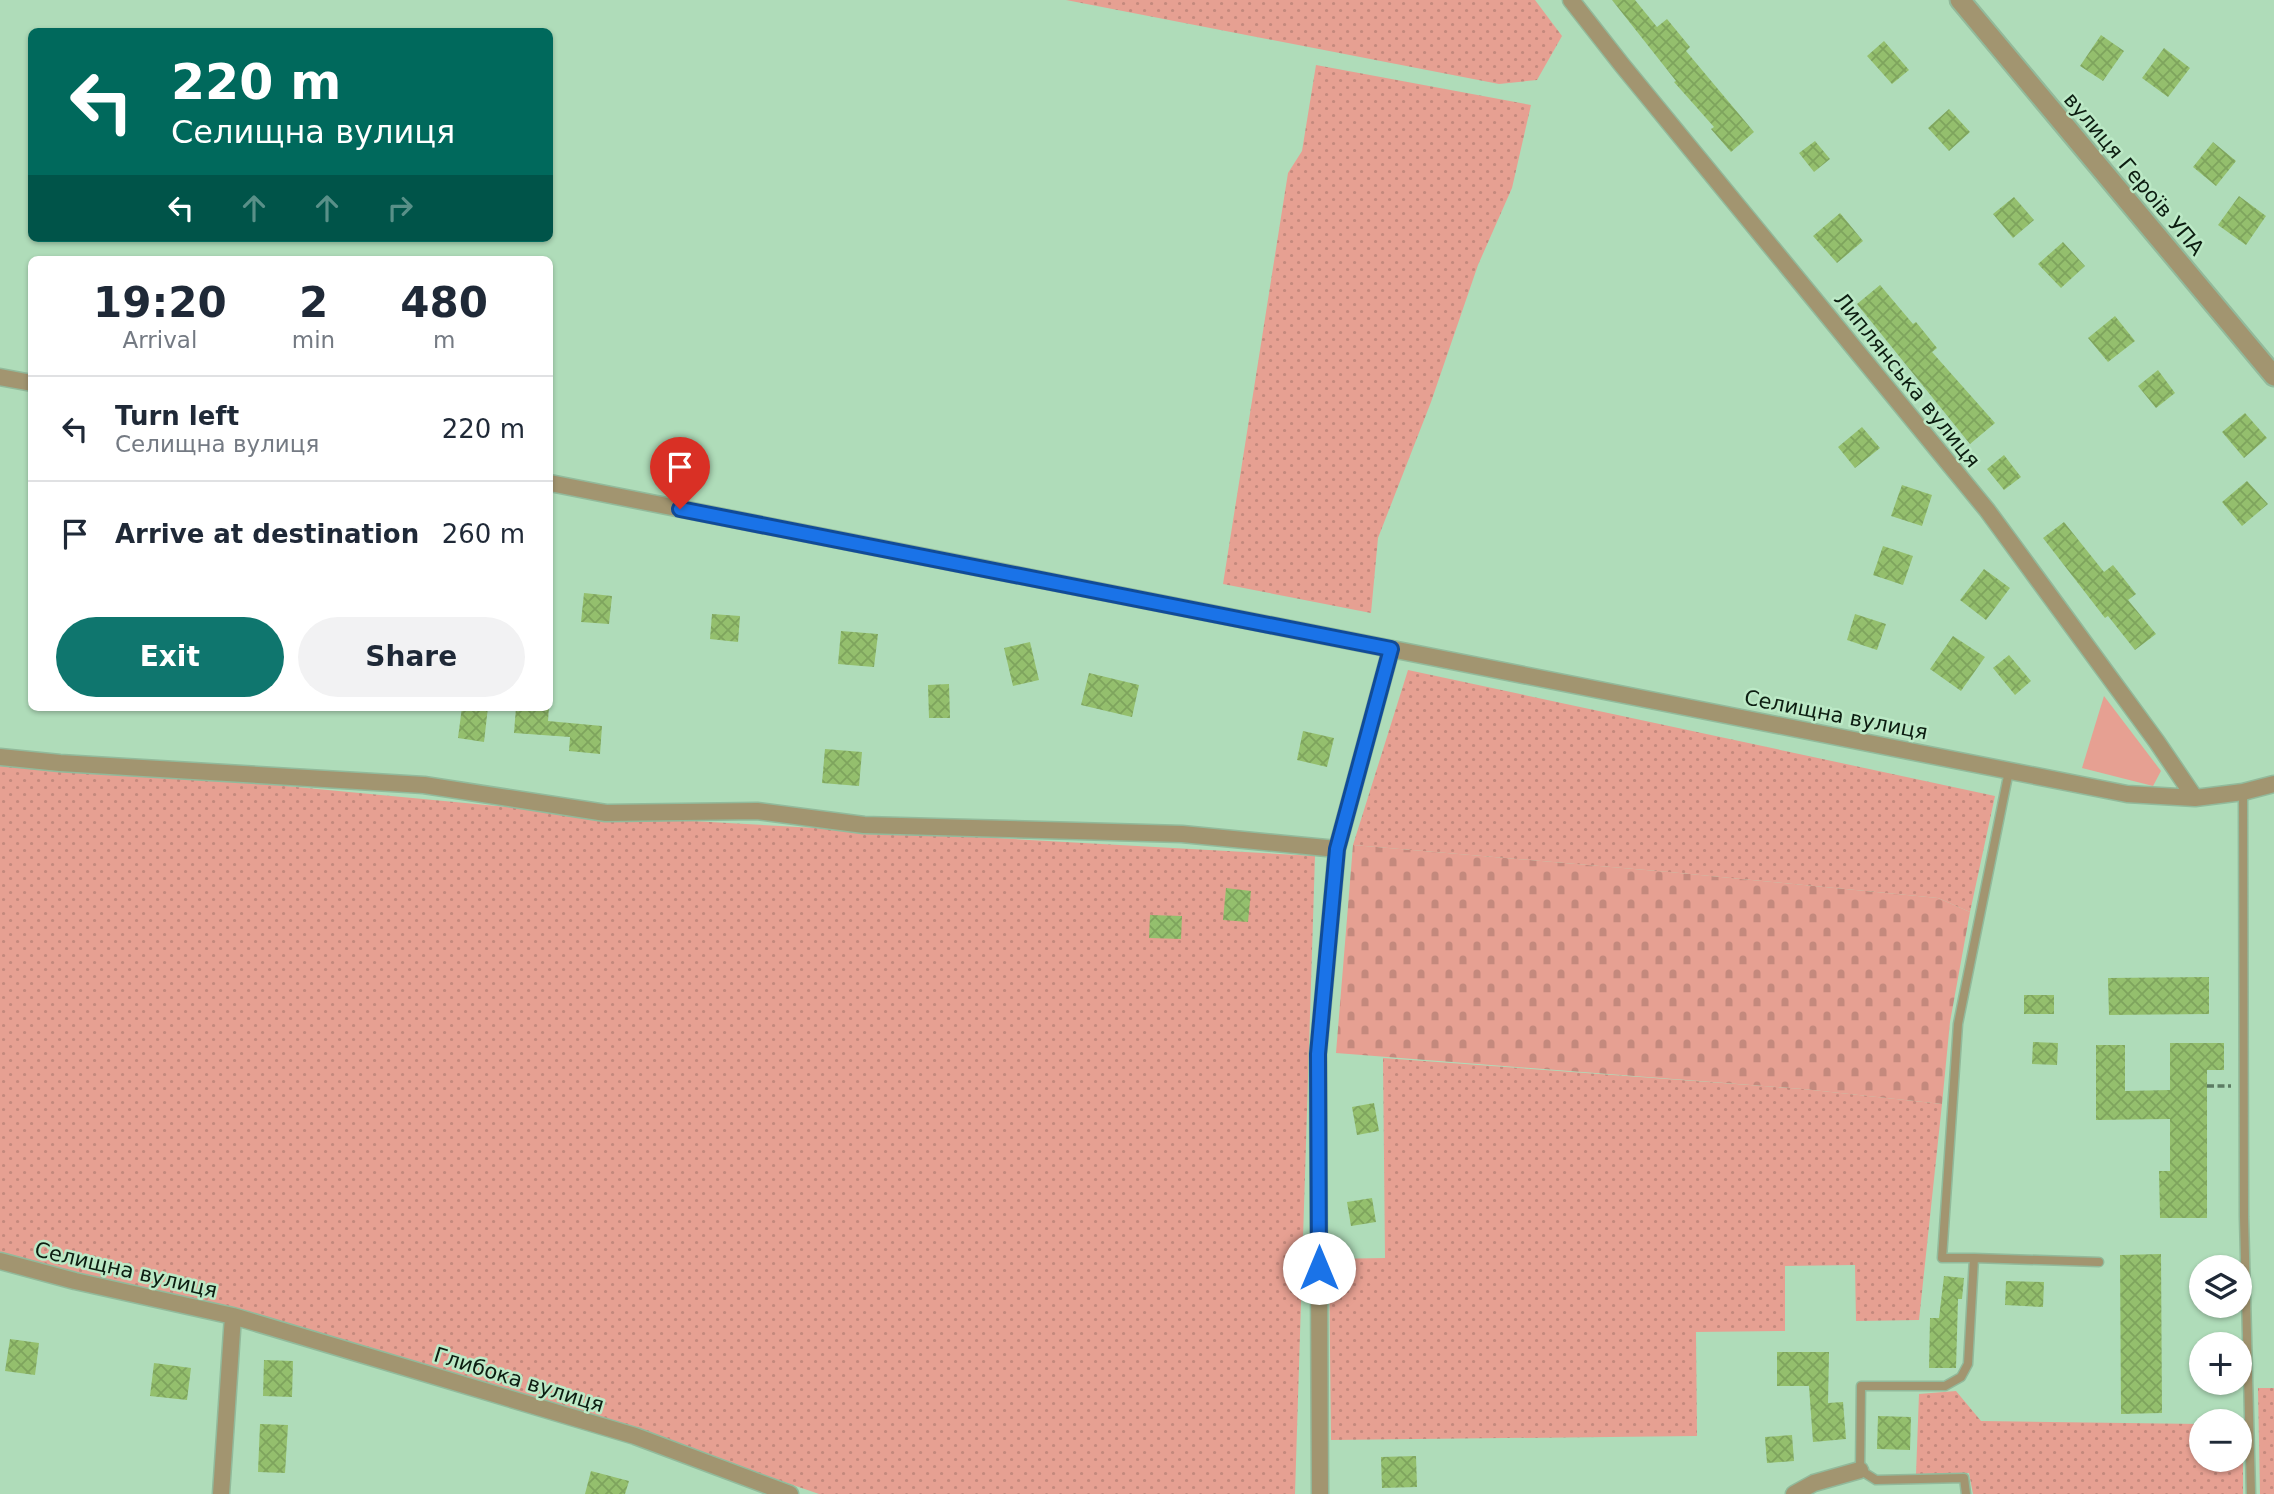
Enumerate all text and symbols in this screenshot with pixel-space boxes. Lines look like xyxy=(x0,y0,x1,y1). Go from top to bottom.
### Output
text: 220 m xyxy=(171,54,341,111)
icon: left xyxy=(56,56,147,147)
street label: вулиця Героїв УПА xyxy=(2059,88,2210,261)
text: Селищна вулиця xyxy=(171,113,455,151)
icon: left xyxy=(162,189,200,227)
icon: ahead xyxy=(235,189,273,227)
icon: ahead xyxy=(308,189,346,227)
icon: right xyxy=(381,189,419,227)
text: 19:20 xyxy=(93,278,227,327)
text: 2 xyxy=(299,278,328,327)
text: 480 xyxy=(400,278,488,327)
street label: Липлянська вулиця xyxy=(1829,288,1985,472)
text: Arrival xyxy=(123,327,197,353)
text: min xyxy=(292,327,335,353)
text: m xyxy=(433,327,455,353)
text: Turn left xyxy=(115,401,239,431)
icon: left xyxy=(56,410,94,448)
text: 220 m xyxy=(442,414,525,444)
text: Селищна вулиця xyxy=(115,431,319,457)
pin xyxy=(650,437,710,509)
icon: arrive xyxy=(661,448,699,486)
icon: arrive xyxy=(56,515,94,553)
text: Arrive at destination xyxy=(115,519,419,549)
text: 260 m xyxy=(442,519,525,549)
button: Exit xyxy=(56,617,284,697)
button: Share xyxy=(298,617,525,697)
street label: Селищна вулиця xyxy=(1742,685,1930,745)
position arrow xyxy=(1282,1231,1356,1305)
street label: Селищна вулиця xyxy=(32,1237,220,1303)
map controls xyxy=(2189,1255,2252,1472)
button: layers xyxy=(2189,1255,2252,1318)
button: + xyxy=(2189,1332,2252,1395)
street label: Глибока вулиця xyxy=(431,1343,607,1417)
button: − xyxy=(2189,1409,2252,1472)

